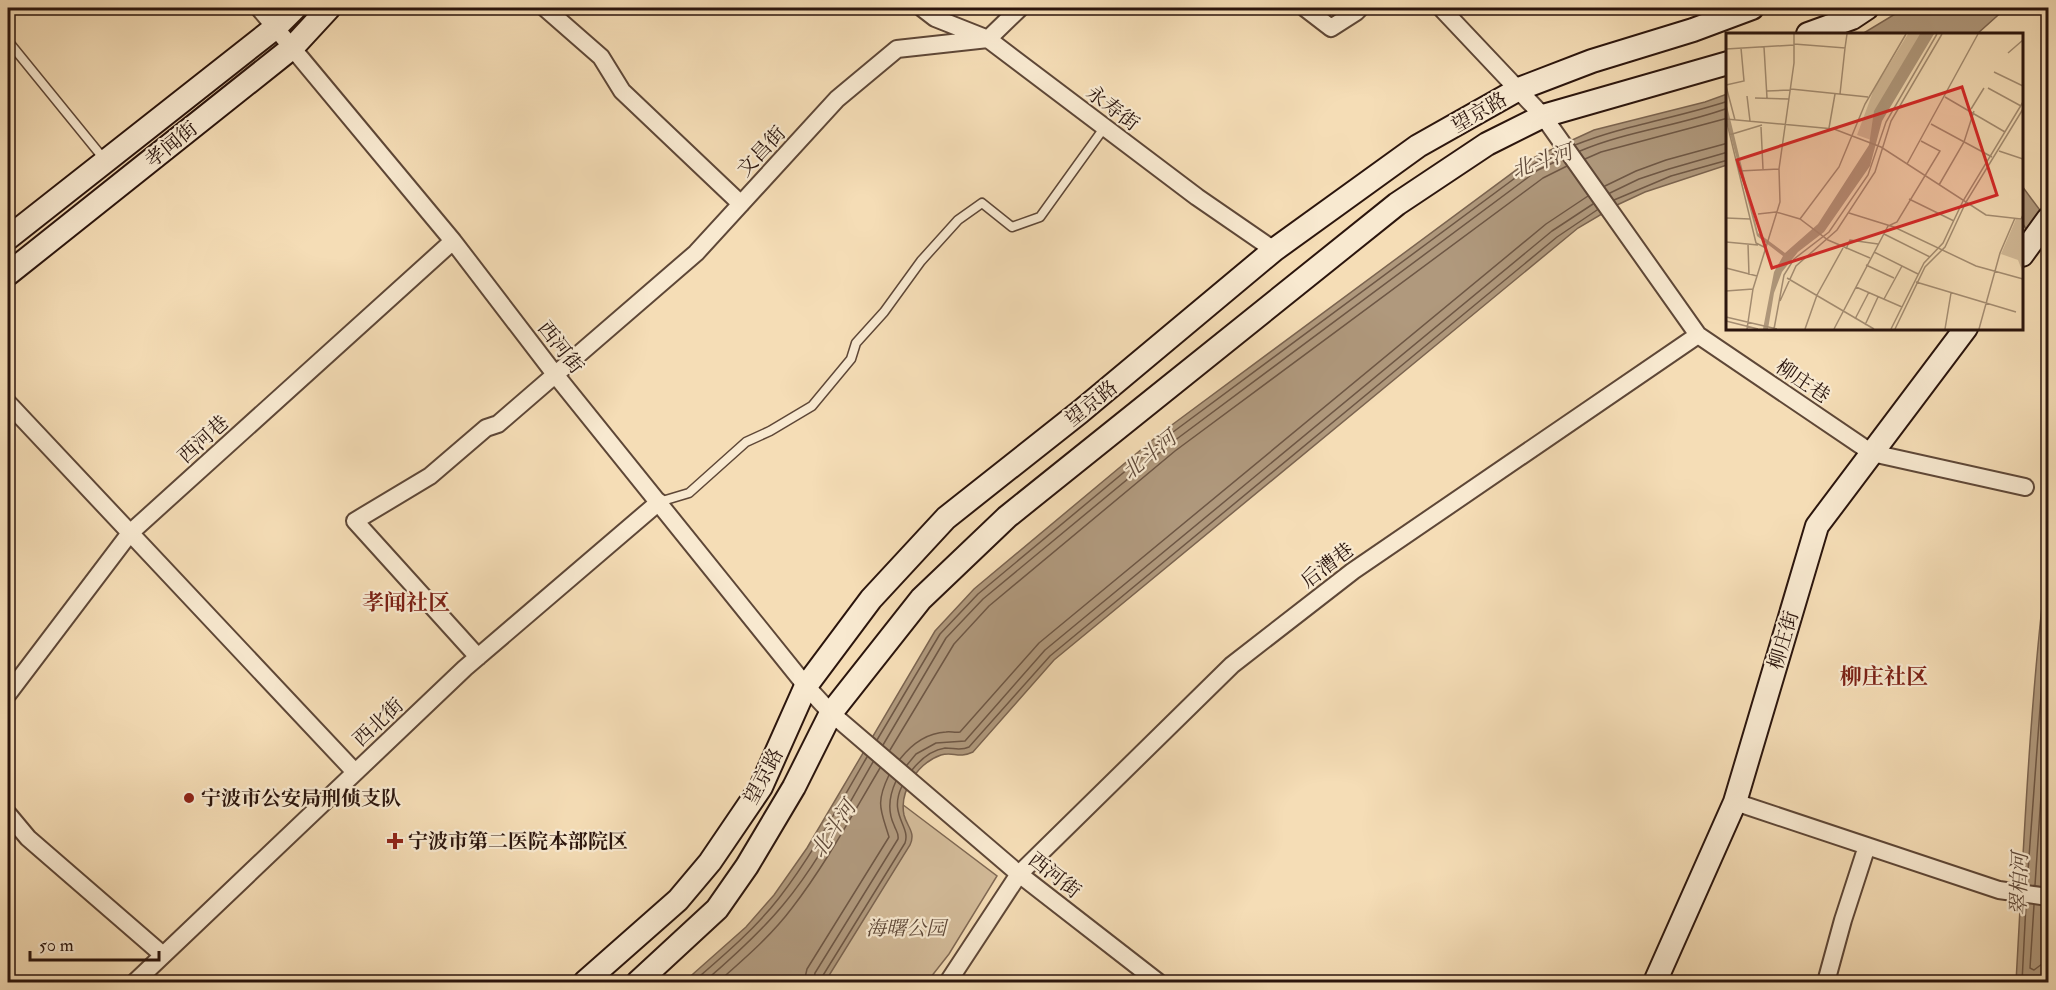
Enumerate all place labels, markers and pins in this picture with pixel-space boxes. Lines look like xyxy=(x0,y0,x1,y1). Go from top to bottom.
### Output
place label: 宁波市公安局刑侦支队 xyxy=(201,786,401,811)
marker: 宁波市公安局刑侦支队 xyxy=(182,791,196,805)
place label: 宁波市第二医院本部院区 xyxy=(408,829,628,854)
marker: 宁波市第二医院本部院区 xyxy=(386,832,404,850)

